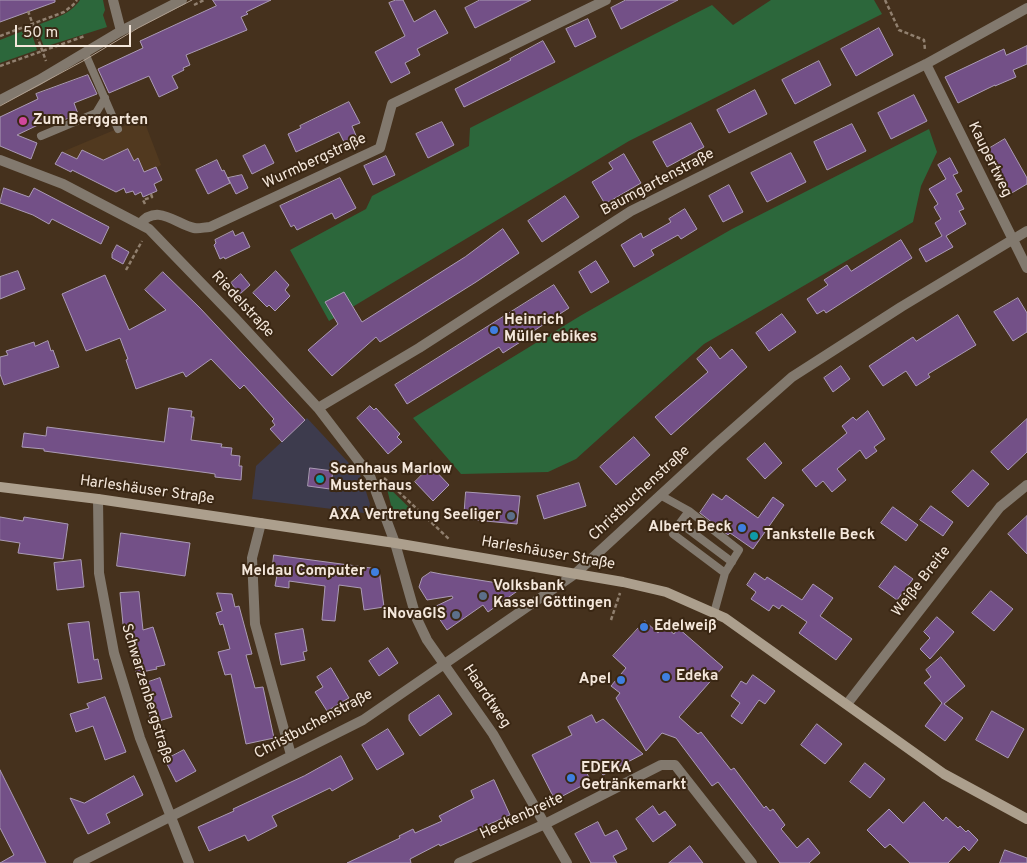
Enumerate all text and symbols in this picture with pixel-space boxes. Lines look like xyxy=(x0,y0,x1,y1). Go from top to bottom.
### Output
scale bar xyxy=(18,15,134,47)
text: 50 m xyxy=(23,24,58,43)
place label: Zum Berggarten xyxy=(33,112,148,130)
marker: Zum Berggarten xyxy=(17,115,29,127)
street label: Kaupertweg xyxy=(963,119,1015,201)
street label: Wurmbergstraße xyxy=(260,130,370,194)
street label: Baumgartenstraße xyxy=(598,145,718,221)
street label: Riedelstraße xyxy=(207,268,277,342)
place label: Heinrich Müller ebikes xyxy=(504,312,597,347)
marker: Heinrich Müller ebikes xyxy=(488,324,500,336)
street label: Christbuchenstraße xyxy=(586,443,694,545)
place label: Scanhaus Marlow Musterhaus xyxy=(330,461,452,496)
street label: Harleshäuser Straße xyxy=(79,473,215,509)
marker: Scanhaus Marlow Musterhaus xyxy=(314,473,326,485)
place label: AXA Vertretung Seeliger xyxy=(329,507,501,525)
marker: AXA Vertretung Seeliger xyxy=(505,510,517,522)
place label: Albert Beck xyxy=(648,519,732,537)
marker: Albert Beck xyxy=(736,522,748,534)
place label: Tankstelle Beck xyxy=(764,527,875,545)
marker: Tankstelle Beck xyxy=(748,530,760,542)
street label: Harleshäuser Straße xyxy=(480,533,616,575)
street label: Weiße Breite xyxy=(889,543,955,621)
place label: Meldau Computer xyxy=(241,563,365,581)
marker: Meldau Computer xyxy=(369,566,381,578)
place label: Volksbank Kassel Göttingen xyxy=(493,578,612,613)
marker: Volksbank Kassel Göttingen xyxy=(477,590,489,602)
place label: iNovaGIS xyxy=(382,606,446,624)
marker: iNovaGIS xyxy=(450,609,462,621)
place label: Edelweiß xyxy=(654,618,717,636)
marker: Edelweiß xyxy=(638,621,650,633)
street label: Schwarzenbergstraße xyxy=(116,622,176,766)
street label: Haardtweg xyxy=(458,662,514,732)
place label: Edeka xyxy=(676,668,718,686)
place label: Apel xyxy=(579,671,611,689)
marker: Edeka xyxy=(660,671,672,683)
marker: Apel xyxy=(615,674,627,686)
street label: Christbuchenstraße xyxy=(252,686,376,764)
place label: EDEKA Getränkemarkt xyxy=(581,760,686,795)
marker: EDEKA Getränkemarkt xyxy=(565,772,577,784)
street label: Heckenbreite xyxy=(477,790,567,844)

